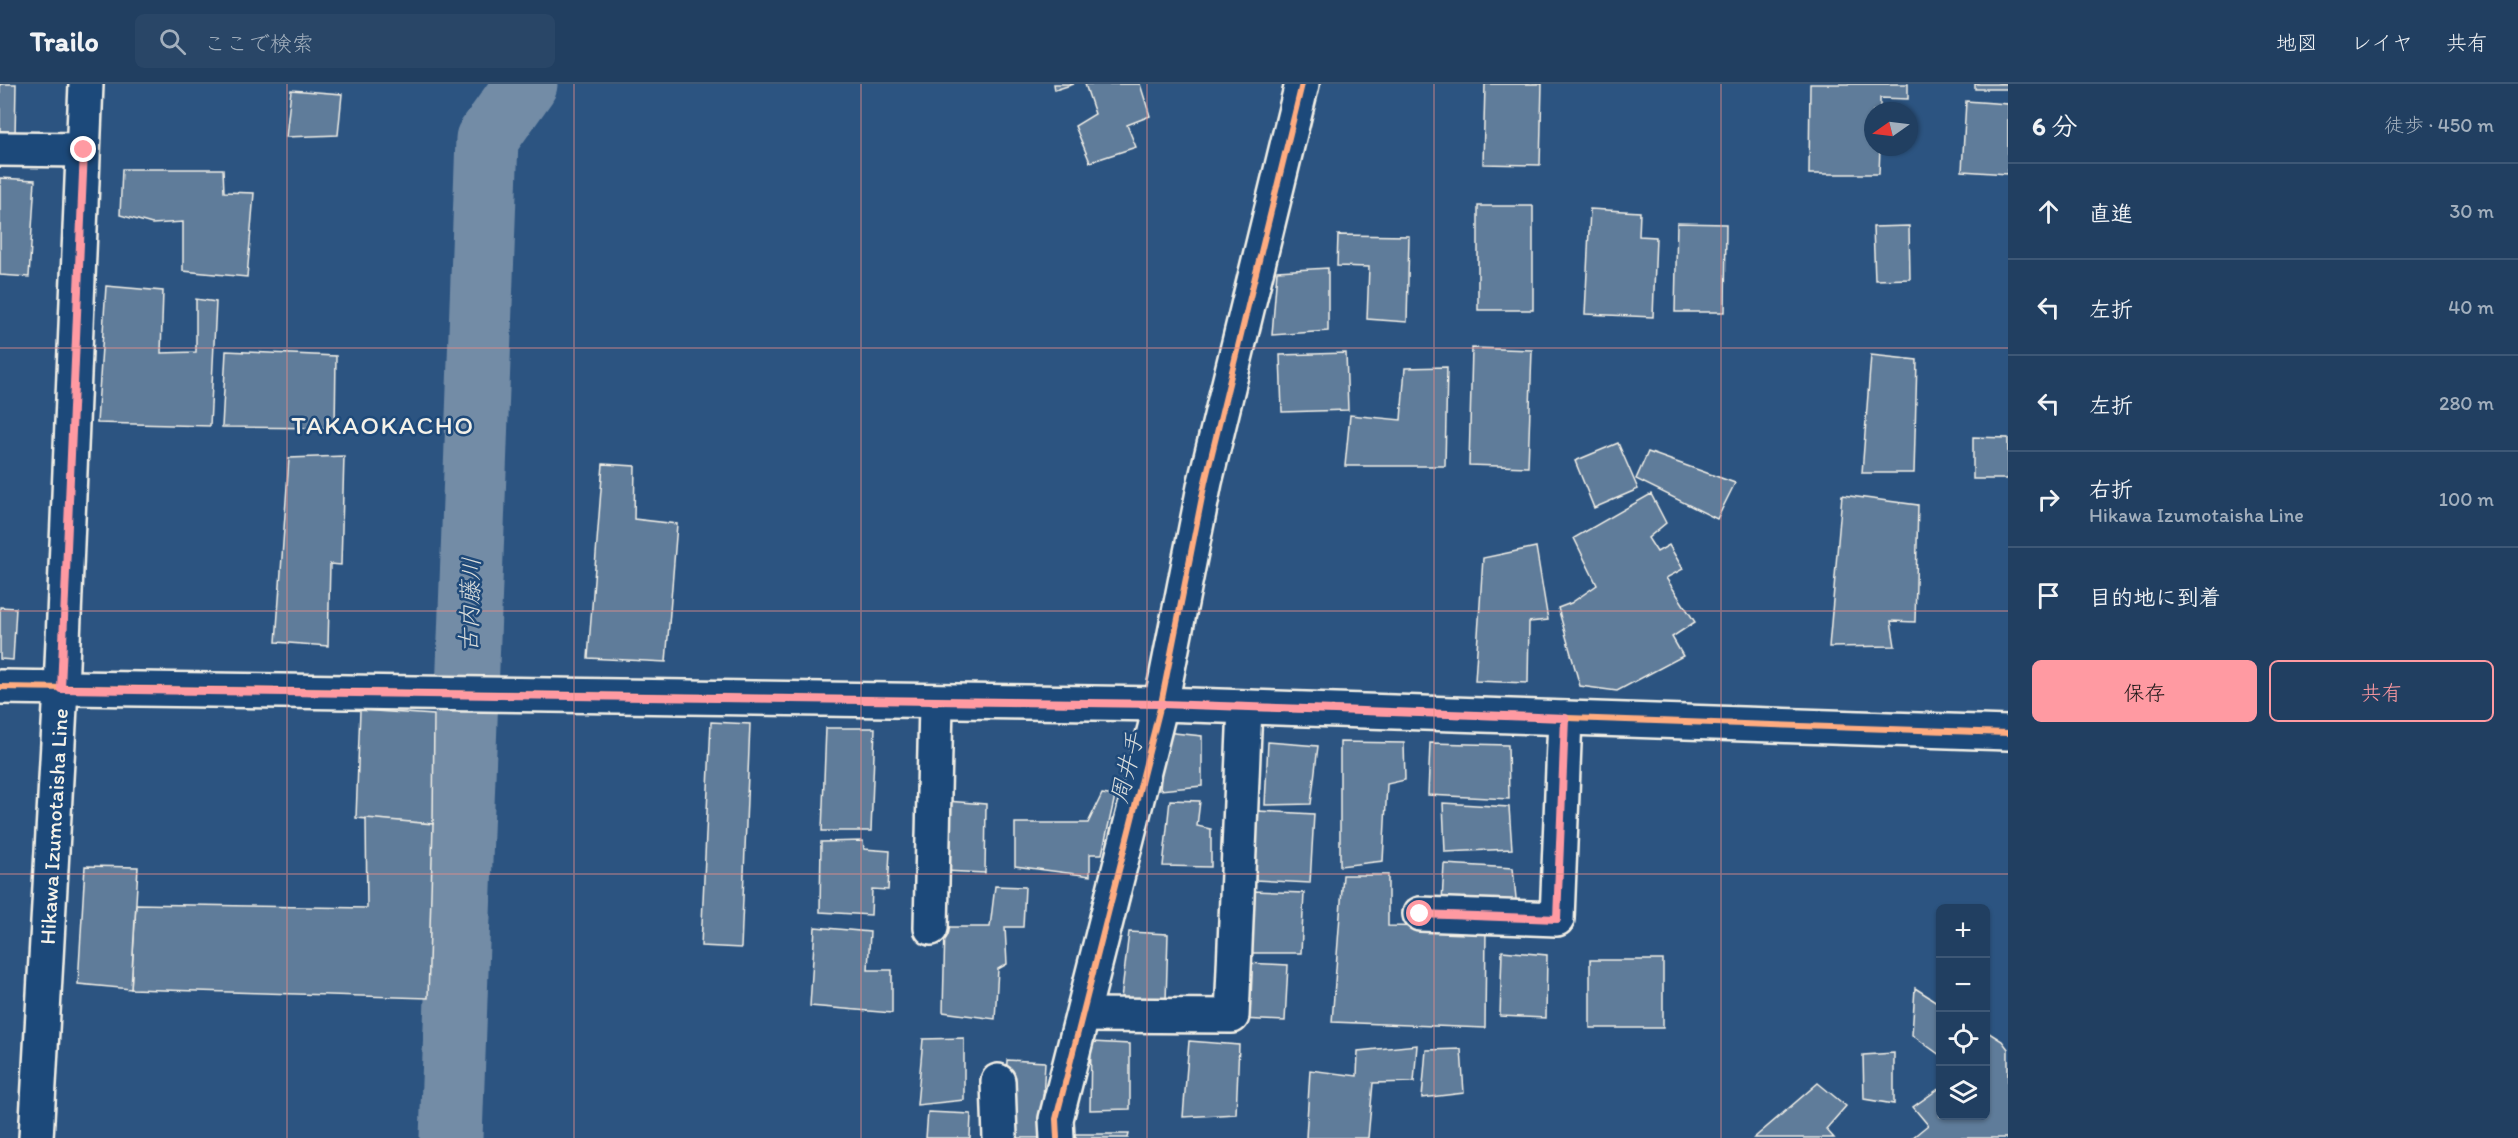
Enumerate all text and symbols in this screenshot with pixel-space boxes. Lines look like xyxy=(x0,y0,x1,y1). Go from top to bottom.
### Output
search box xyxy=(135,14,555,68)
text: Trailo xyxy=(30,24,99,58)
icon: search xyxy=(156,25,189,58)
text: ここで検索 xyxy=(204,30,314,57)
text: 地図 xyxy=(2276,30,2318,55)
text: レイヤ xyxy=(2351,30,2413,55)
text: 共有 xyxy=(2446,30,2488,55)
north arrow xyxy=(1864,102,1918,156)
text: 6 分 xyxy=(2032,110,2078,142)
text: 徒歩 · 450 m xyxy=(2384,113,2494,137)
route end xyxy=(70,136,96,162)
icon: ahead xyxy=(2032,195,2065,228)
text: 30 m xyxy=(2449,199,2494,223)
text: 直進 xyxy=(2089,200,2133,227)
icon: left xyxy=(2032,291,2065,324)
text: 40 m xyxy=(2448,295,2494,319)
text: 左折 xyxy=(2089,296,2133,323)
icon: left xyxy=(2032,387,2065,420)
text: 280 m xyxy=(2439,391,2494,415)
text: 左折 xyxy=(2089,392,2133,419)
district label: TAKAOKACHO xyxy=(291,409,475,441)
text: 右折 xyxy=(2089,476,2133,503)
icon: right xyxy=(2032,483,2065,516)
text: 100 m xyxy=(2439,487,2494,511)
text: Hikawa Izumotaisha Line xyxy=(2089,503,2304,527)
water label: 古内藤川 xyxy=(453,557,486,653)
icon: arrive xyxy=(2032,579,2065,612)
text: 目的地に到着 xyxy=(2089,584,2221,611)
button: 保存 xyxy=(2032,660,2257,722)
button: 共有 xyxy=(2269,660,2494,722)
street label: Hikawa Izumotaisha Line xyxy=(34,708,74,945)
water label: 周井手 xyxy=(1104,728,1150,806)
route start xyxy=(1406,900,1432,926)
map controls xyxy=(1936,904,1990,1120)
button: + xyxy=(1936,904,1990,958)
button: − xyxy=(1936,958,1990,1012)
button: locate xyxy=(1936,1012,1990,1066)
button: layers xyxy=(1936,1066,1990,1120)

